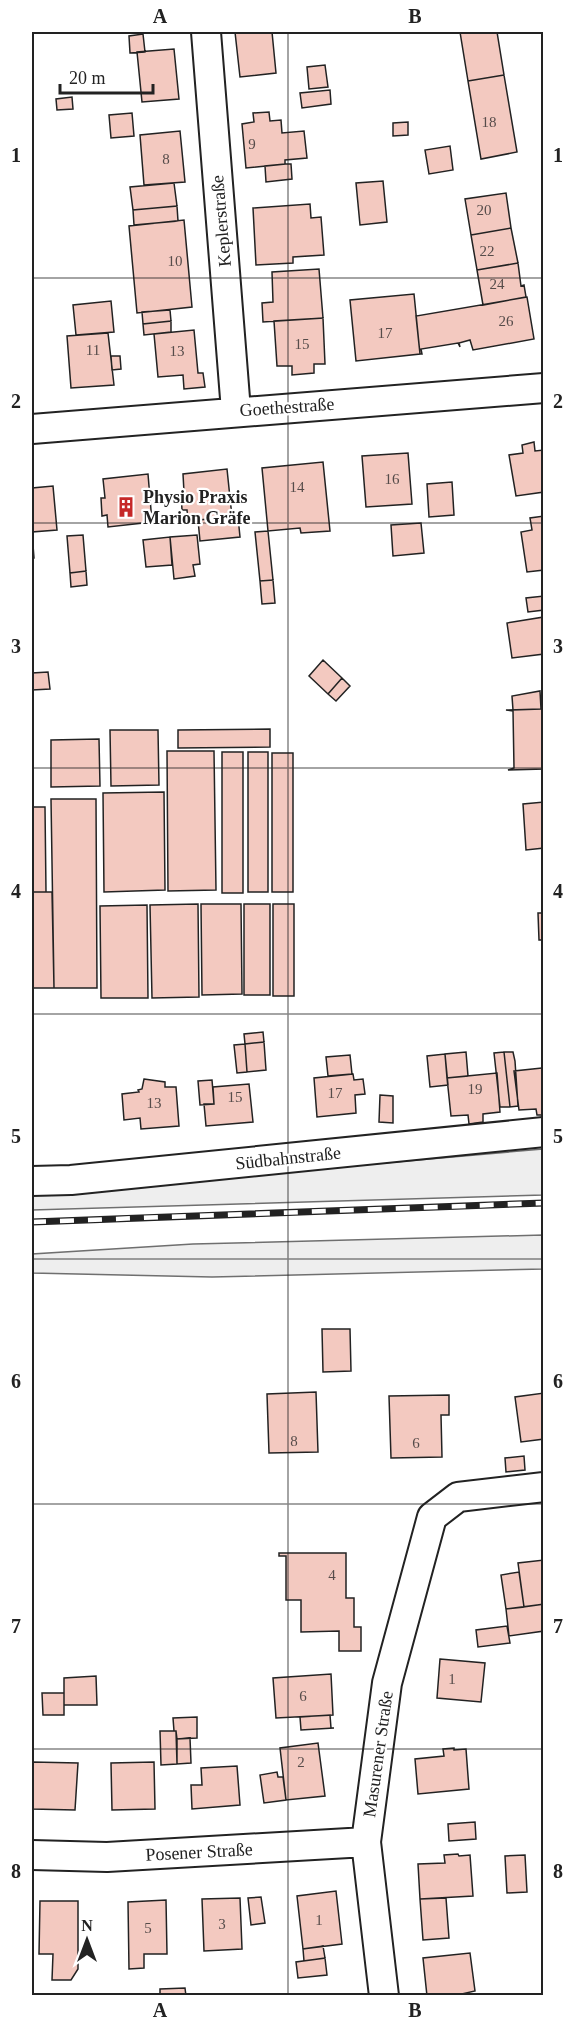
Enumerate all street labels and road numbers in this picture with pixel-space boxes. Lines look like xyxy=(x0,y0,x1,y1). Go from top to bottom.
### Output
street label: Keplerstraße xyxy=(207,174,235,268)
street label: Goethestraße xyxy=(239,394,335,420)
street label: Südbahnstraße xyxy=(234,1143,342,1173)
street label: Masurener Straße xyxy=(359,1689,397,1818)
street label: Posener Straße xyxy=(145,1839,253,1865)

